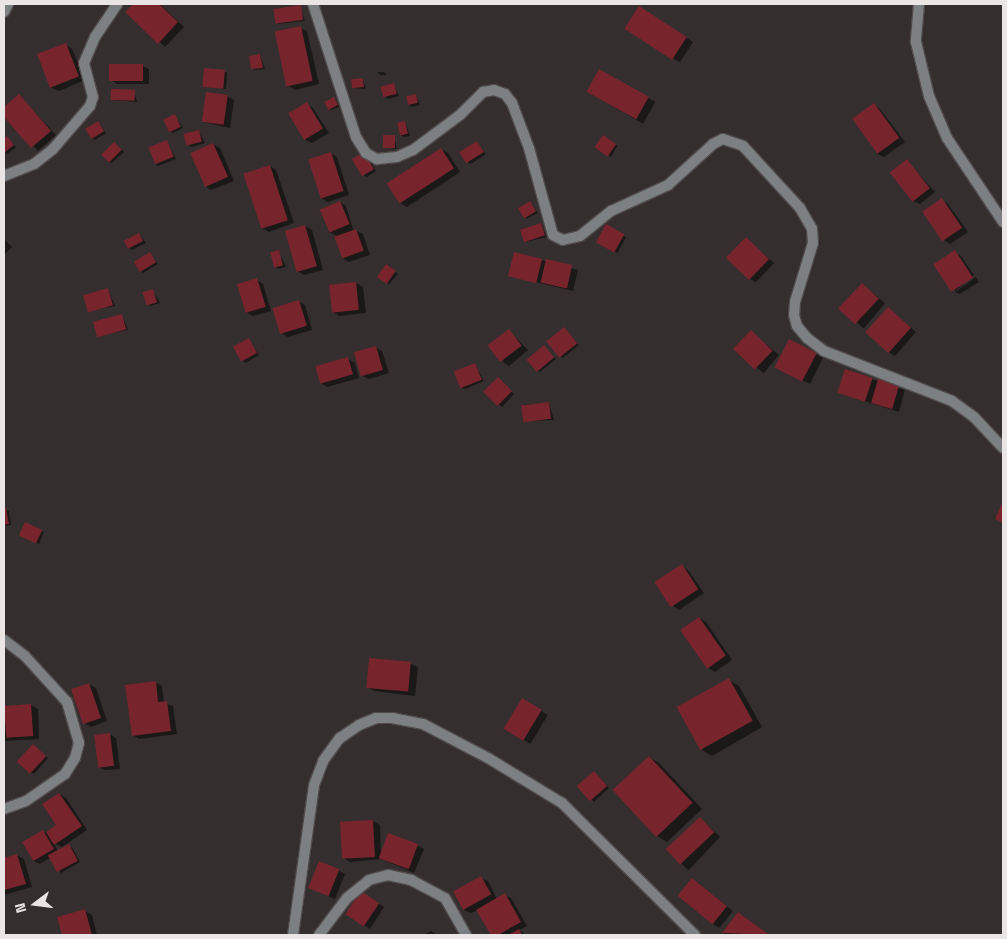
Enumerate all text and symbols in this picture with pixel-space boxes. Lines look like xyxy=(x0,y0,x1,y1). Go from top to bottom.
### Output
north arrow xyxy=(10,879,60,929)
text: N xyxy=(11,901,30,915)

